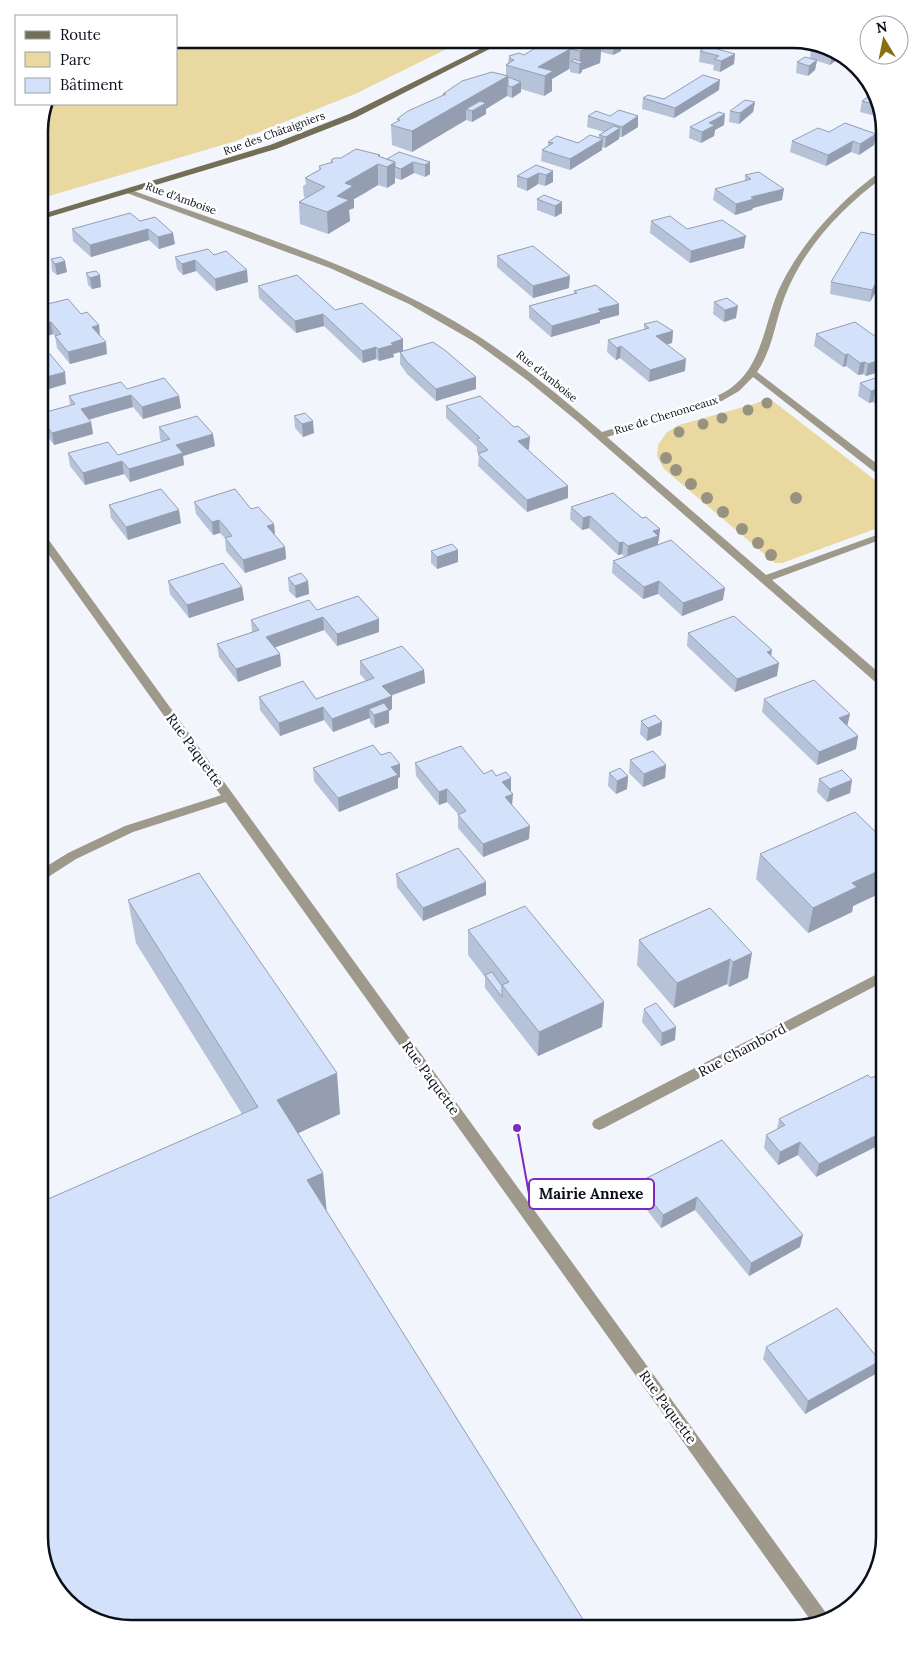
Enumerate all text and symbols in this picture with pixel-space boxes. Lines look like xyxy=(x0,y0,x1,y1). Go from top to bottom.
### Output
legend xyxy=(15,15,178,105)
north arrow xyxy=(859,15,909,65)
text: N xyxy=(875,17,889,37)
text: Route xyxy=(60,25,101,44)
text: Parc xyxy=(60,50,91,69)
text: Bâtiment xyxy=(60,75,123,94)
street label: Rue des Châtaigniers xyxy=(221,108,327,158)
street label: Rue d'Amboise xyxy=(144,179,218,217)
street label: Rue d'Amboise xyxy=(514,347,580,405)
street label: Rue de Chenonceaux xyxy=(613,393,720,437)
street label: Rue Paquette xyxy=(162,710,228,791)
street label: Rue Chambord xyxy=(695,1019,789,1081)
street label: Rue Paquette xyxy=(398,1038,464,1119)
callout: Mairie Annexe xyxy=(529,1179,654,1209)
text: Mairie Annexe xyxy=(539,1184,643,1203)
street label: Rue Paquette xyxy=(635,1367,701,1448)

